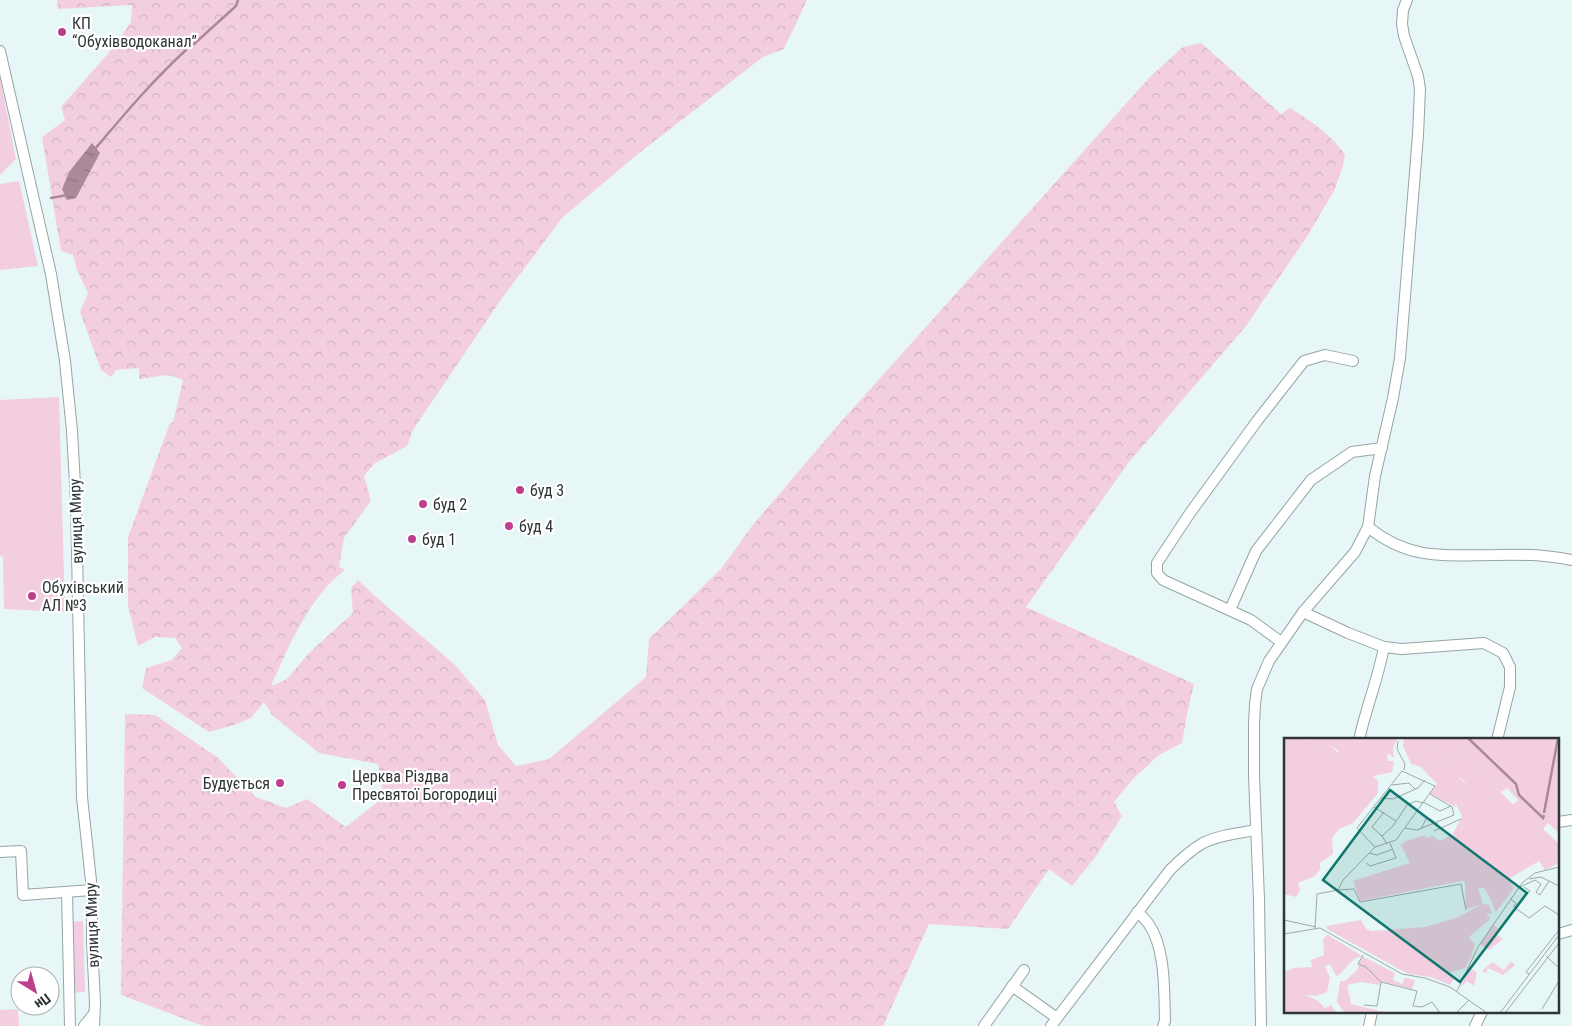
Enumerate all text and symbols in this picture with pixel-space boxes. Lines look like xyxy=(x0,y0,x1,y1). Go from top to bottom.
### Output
place label: КП “Обухівводоканал” xyxy=(72,14,197,51)
marker: КП “Обухівводоканал” xyxy=(56,26,68,38)
street label: вулиця Миру xyxy=(65,478,87,564)
place label: буд 3 xyxy=(530,481,564,500)
marker: буд 3 xyxy=(514,484,526,496)
place label: буд 2 xyxy=(433,495,467,514)
marker: буд 2 xyxy=(417,498,429,510)
place label: буд 4 xyxy=(519,517,553,536)
marker: буд 4 xyxy=(503,520,515,532)
place label: буд 1 xyxy=(422,530,456,549)
marker: буд 1 xyxy=(406,533,418,545)
place label: Обухівський АЛ №3 xyxy=(42,578,124,615)
marker: Обухівський АЛ №3 xyxy=(26,590,38,602)
inset map xyxy=(1284,738,1560,1014)
place label: Церква Різдва Пресвятої Богородиці xyxy=(352,767,497,804)
place label: Будується xyxy=(203,774,270,793)
marker: Будується xyxy=(274,777,286,789)
marker: Церква Різдва Пресвятої Богородиці xyxy=(336,779,348,791)
street label: вулиця Миру xyxy=(81,882,103,968)
north arrow xyxy=(10,966,60,1016)
text: Пн xyxy=(32,990,54,1012)

